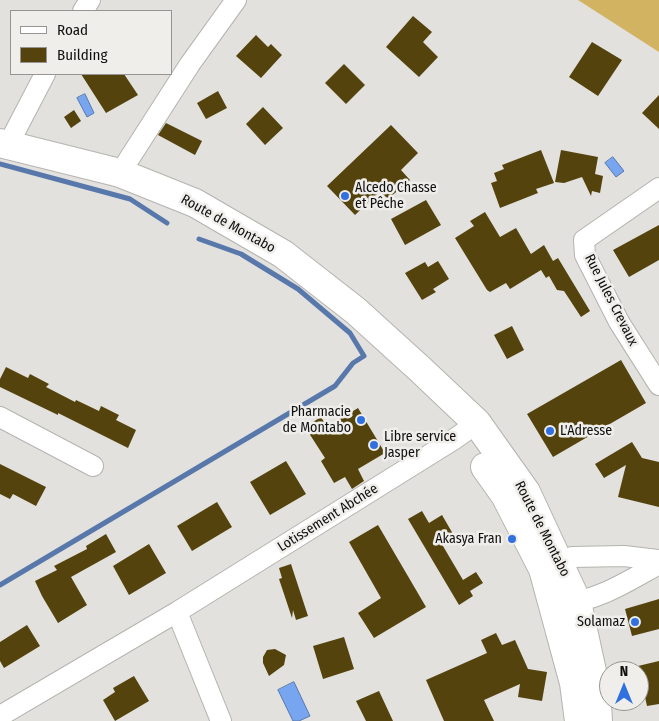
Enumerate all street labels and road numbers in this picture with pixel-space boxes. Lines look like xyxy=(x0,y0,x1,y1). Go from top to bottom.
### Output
street label: Route de Montabo xyxy=(178,191,278,257)
street label: Rue Jules Crevaux xyxy=(581,251,641,349)
street label: Route de Montabo xyxy=(511,478,573,580)
street label: Lotissement Abchée xyxy=(275,480,381,556)

